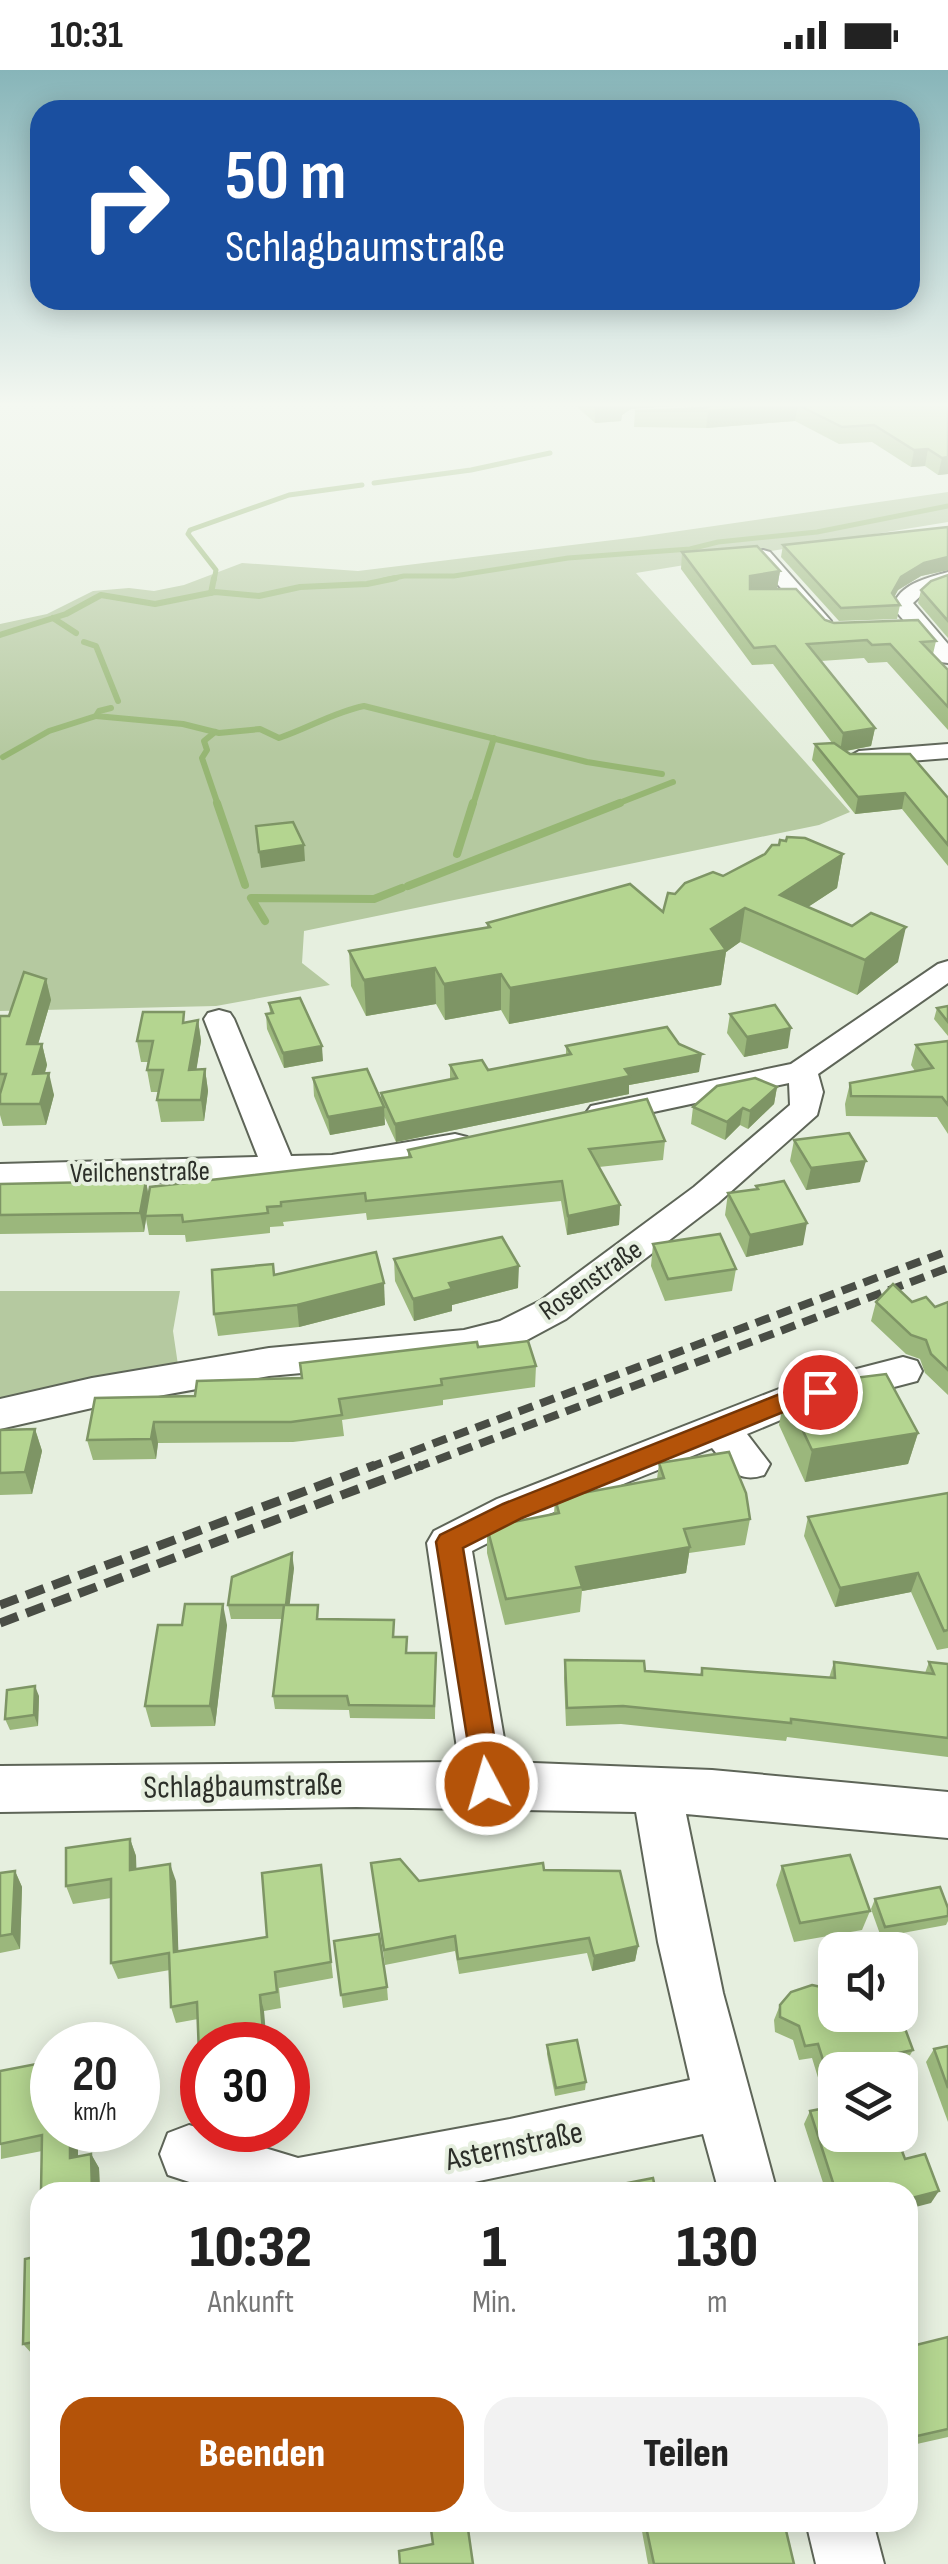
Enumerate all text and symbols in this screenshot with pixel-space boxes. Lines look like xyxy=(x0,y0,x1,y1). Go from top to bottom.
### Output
text: 10:31 xyxy=(50,13,123,58)
text: 50 m xyxy=(225,135,346,219)
icon: right xyxy=(60,140,190,270)
text: Schlagbaumstraße xyxy=(225,220,505,275)
street label: Veilchenstraße xyxy=(70,1155,210,1190)
street label: Rosenstraße xyxy=(533,1233,648,1327)
pin xyxy=(778,1350,863,1435)
icon: arrive xyxy=(793,1365,848,1420)
position arrow xyxy=(435,1732,539,1836)
street label: Schlagbaumstraße xyxy=(143,1765,343,1808)
map controls xyxy=(818,1932,918,2152)
button: sound xyxy=(818,1932,918,2032)
speed limit sign: 30 xyxy=(180,2022,310,2152)
text: 20 xyxy=(72,2045,118,2105)
button: layers xyxy=(818,2052,918,2152)
text: km/h xyxy=(73,2097,117,2128)
street label: Asternstraße xyxy=(441,2113,586,2180)
text: 10:32 xyxy=(190,2212,312,2284)
text: 1 xyxy=(482,2212,507,2284)
text: 130 xyxy=(676,2212,758,2284)
text: Ankunft xyxy=(208,2283,294,2322)
text: Min. xyxy=(472,2283,517,2322)
text: m xyxy=(707,2283,728,2322)
button: Beenden xyxy=(60,2397,464,2512)
button: Teilen xyxy=(484,2397,888,2512)

